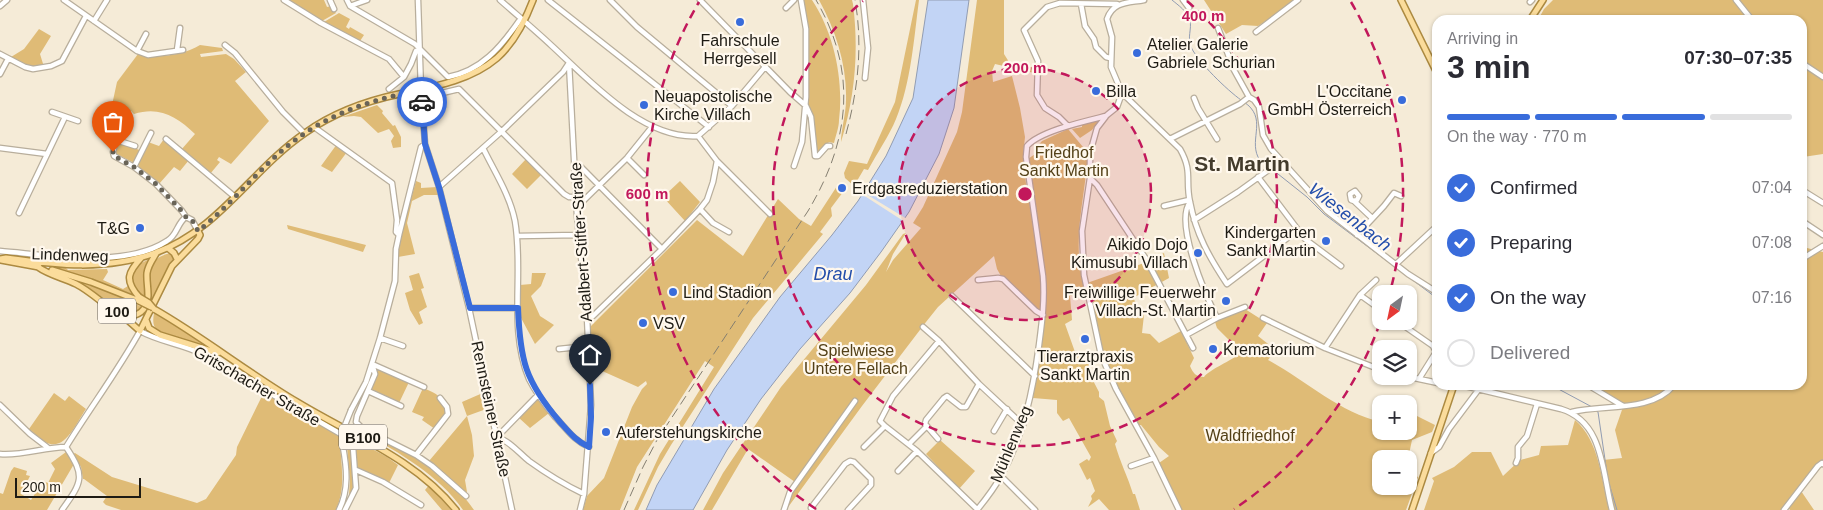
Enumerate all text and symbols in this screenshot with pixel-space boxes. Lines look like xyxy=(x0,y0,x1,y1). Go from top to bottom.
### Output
text: 400 m xyxy=(1182,7,1224,24)
marker: Fahrschule Herrgesell xyxy=(734,16,746,28)
text: Arriving in xyxy=(1447,30,1518,47)
place label: Fahrschule Herrgesell xyxy=(700,32,780,67)
place label: Atelier Galerie Gabriele Schurian xyxy=(1147,36,1275,71)
marker: Atelier Galerie Gabriele Schurian xyxy=(1131,47,1143,59)
text: 07:30–07:35 xyxy=(1684,47,1792,68)
text: 3 min xyxy=(1447,49,1531,85)
text: 200 m xyxy=(1004,59,1046,76)
courier xyxy=(397,77,447,127)
place label: Billa xyxy=(1106,83,1136,100)
place label: L'Occitane GmbH Österreich xyxy=(1268,83,1392,118)
marker: Billa xyxy=(1090,85,1102,97)
icon: car xyxy=(408,88,436,116)
place label: Neuapostolische Kirche Villach xyxy=(654,88,772,123)
marker: L'Occitane GmbH Österreich xyxy=(1396,94,1408,106)
marker: Neuapostolische Kirche Villach xyxy=(638,99,650,111)
pin xyxy=(92,101,134,152)
icon: bag xyxy=(99,108,127,136)
text: On the way · 770 m xyxy=(1447,128,1587,145)
park label: Friedhof Sankt Martin xyxy=(1019,144,1109,179)
district label: St. Martin xyxy=(1194,152,1290,175)
street label: Adalbert-Stifter-Straße xyxy=(567,161,595,322)
icon: check xyxy=(1447,174,1475,202)
text: Confirmed xyxy=(1490,177,1578,198)
water label: Wiesenbach xyxy=(1305,179,1395,255)
text: 07:04 xyxy=(1752,179,1792,196)
place label: Erdgasreduzierstation xyxy=(852,180,1008,197)
marker: Erdgasreduzierstation xyxy=(836,182,848,194)
text: 600 m xyxy=(626,185,668,202)
centre of rings xyxy=(1016,185,1034,203)
place label: T&G xyxy=(97,220,130,237)
marker: T&G xyxy=(134,222,146,234)
place label: Kindergarten Sankt Martin xyxy=(1224,224,1316,259)
icon: check xyxy=(1447,229,1475,257)
text: Preparing xyxy=(1490,232,1572,253)
text: 07:08 xyxy=(1752,234,1792,251)
marker: Kindergarten Sankt Martin xyxy=(1320,235,1332,247)
place label: Aikido Dojo Kimusubi Villach xyxy=(1071,236,1188,271)
street label: Lindenweg xyxy=(31,245,109,265)
marker: Aikido Dojo Kimusubi Villach xyxy=(1192,247,1204,259)
water label: Drau xyxy=(813,264,853,284)
place label: Lind Stadion xyxy=(683,284,772,301)
place label: Freiwillige Feuerwehr Villach-St. Martin xyxy=(1064,284,1217,319)
icon: check xyxy=(1447,284,1475,312)
north arrow xyxy=(1372,285,1418,330)
map controls xyxy=(1372,285,1417,495)
marker: Lind Stadion xyxy=(667,286,679,298)
text: On the way xyxy=(1490,287,1586,308)
text: 07:16 xyxy=(1752,289,1792,306)
marker: Freiwillige Feuerwehr Villach-St. Martin xyxy=(1220,295,1232,307)
road number: 100 xyxy=(98,298,136,324)
place label: VSV xyxy=(653,315,685,332)
marker: VSV xyxy=(637,317,649,329)
marker: Tierarztpraxis Sankt Martin xyxy=(1079,333,1091,345)
pin xyxy=(569,334,611,385)
street label: Rennsteiner Straße xyxy=(468,339,514,479)
button: layers xyxy=(1372,340,1417,385)
icon: home xyxy=(576,341,604,369)
place label: Krematorium xyxy=(1223,341,1315,358)
park label: Spielwiese Untere Fellach xyxy=(804,342,908,377)
text: Delivered xyxy=(1490,342,1570,363)
street label: Gritschacher Straße xyxy=(191,343,323,429)
marker: Krematorium xyxy=(1207,343,1219,355)
place label: Tierarztpraxis Sankt Martin xyxy=(1037,348,1133,383)
button: + xyxy=(1372,395,1417,440)
street label: Mühlenweg xyxy=(987,403,1035,485)
road number: B100 xyxy=(339,424,387,450)
place label: Auferstehungskirche xyxy=(616,424,762,441)
marker: Auferstehungskirche xyxy=(600,426,612,438)
park label: Waldfriedhof xyxy=(1205,427,1295,444)
button: − xyxy=(1372,450,1417,495)
scale bar xyxy=(15,475,141,498)
text: 200 m xyxy=(22,479,61,495)

